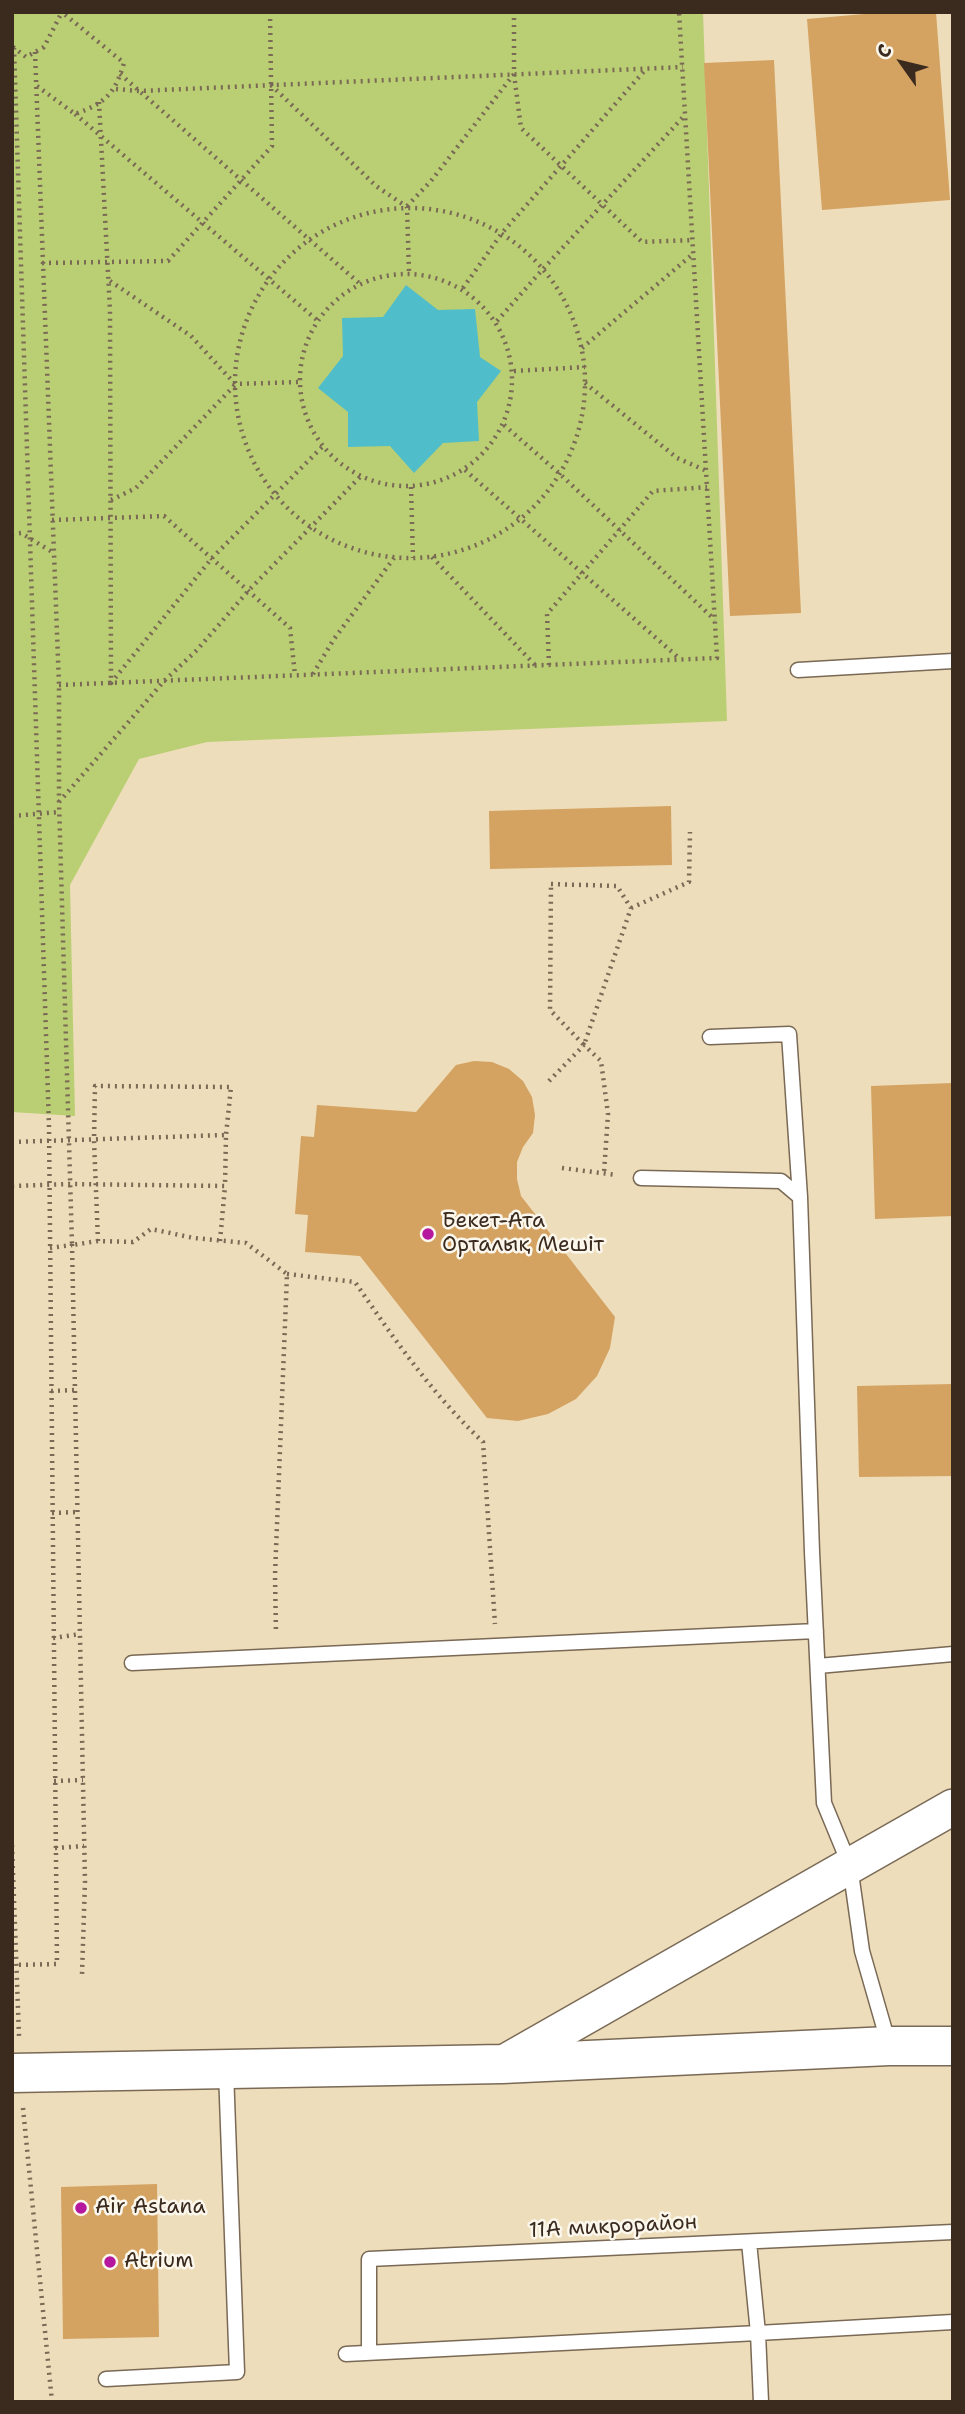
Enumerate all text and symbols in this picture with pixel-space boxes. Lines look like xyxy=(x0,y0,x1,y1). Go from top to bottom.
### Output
north arrow xyxy=(867,28,937,98)
text: С xyxy=(871,39,898,63)
place label: Бекет-Ата Орталық Мешіт xyxy=(442,1209,604,1259)
marker: Бекет-Ата Орталық Мешіт xyxy=(420,1226,436,1242)
place label: Air Astana xyxy=(95,2195,205,2221)
marker: Air Astana xyxy=(73,2200,89,2216)
street label: 11А микрорайон xyxy=(528,2210,698,2244)
place label: Atrium xyxy=(124,2249,193,2275)
marker: Atrium xyxy=(102,2254,118,2270)

